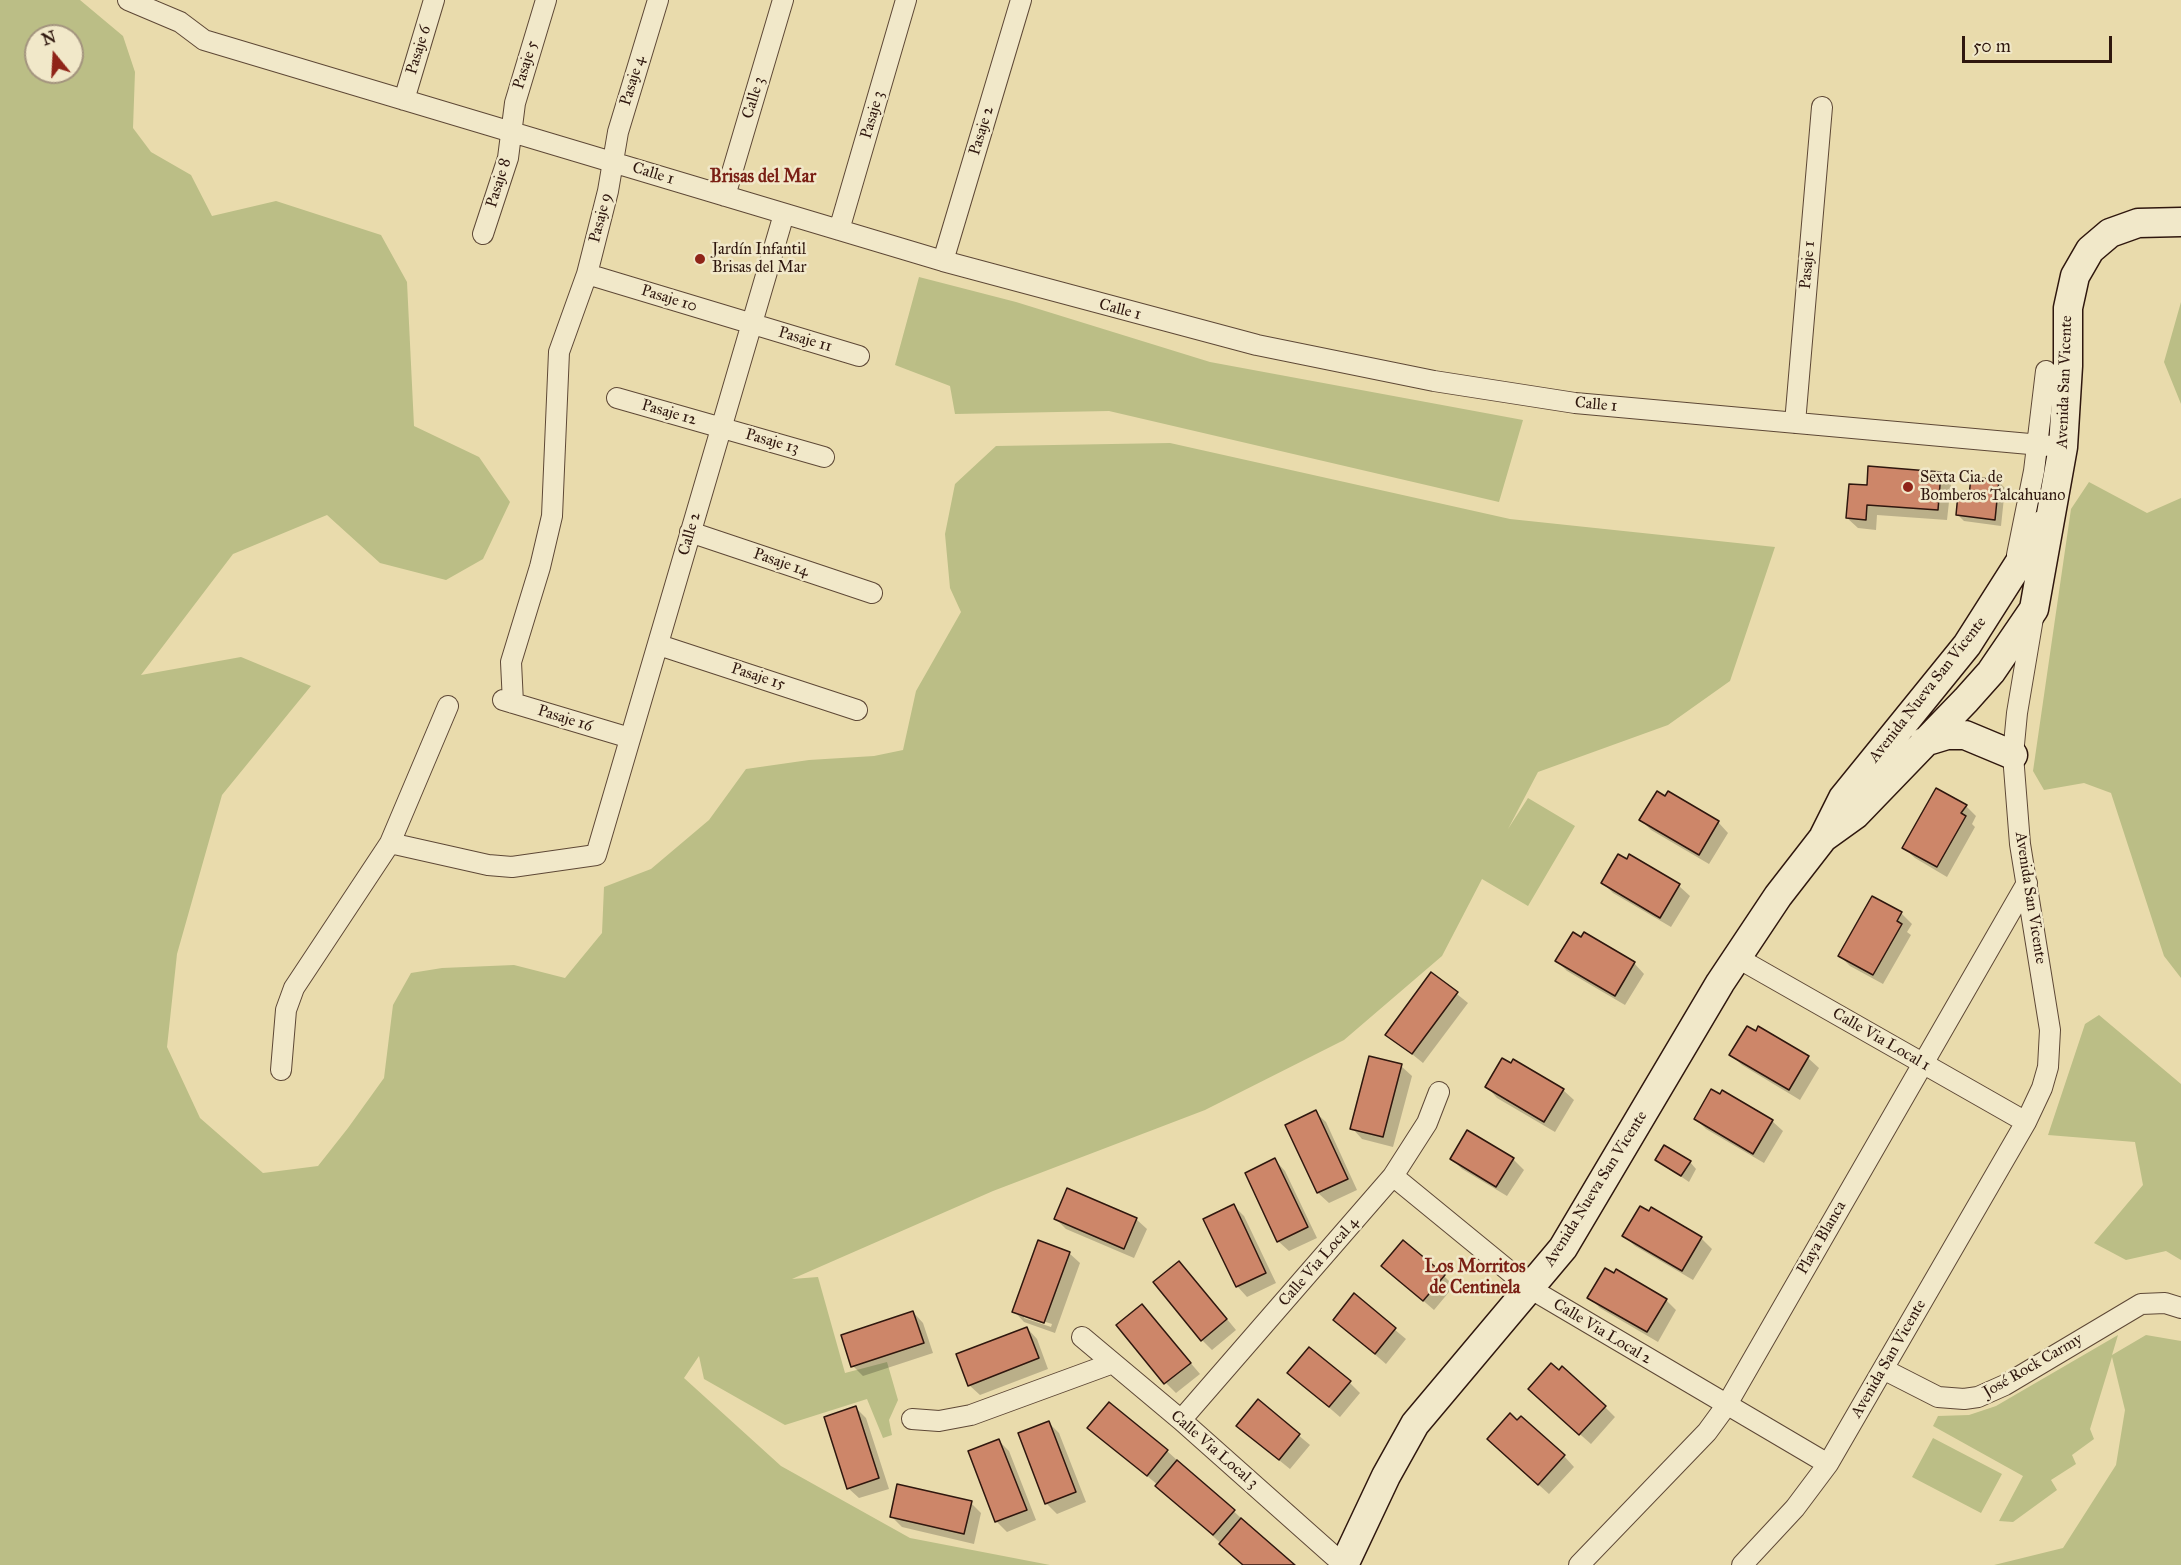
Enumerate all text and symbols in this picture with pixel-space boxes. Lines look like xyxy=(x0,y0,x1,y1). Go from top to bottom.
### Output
street label: Pasaje 6 xyxy=(402,23,436,77)
north arrow xyxy=(24,24,84,84)
scale bar xyxy=(1965,24,2115,62)
text: N xyxy=(40,27,58,49)
text: 50 m xyxy=(1973,35,2011,57)
street label: Pasaje 5 xyxy=(510,38,542,92)
street label: Pasaje 4 xyxy=(616,54,650,108)
street label: Calle 3 xyxy=(739,75,769,121)
street label: Pasaje 3 xyxy=(857,89,889,141)
street label: Pasaje 2 xyxy=(965,104,999,158)
street label: Pasaje 8 xyxy=(482,156,516,210)
street label: Calle 1 xyxy=(630,159,676,189)
district label: Brisas del Mar xyxy=(710,167,816,189)
street label: Pasaje 9 xyxy=(586,191,616,245)
place label: Jardín Infantil Brisas del Mar xyxy=(712,240,807,278)
street label: Pasaje 1 xyxy=(1796,240,1820,290)
marker: Jardín Infantil Brisas del Mar xyxy=(693,252,707,266)
street label: Pasaje 10 xyxy=(639,281,699,317)
street label: Calle 1 xyxy=(1097,295,1143,325)
street label: Avenida San Vicente xyxy=(2053,315,2077,449)
street label: Pasaje 11 xyxy=(776,323,834,357)
street label: Calle 1 xyxy=(1574,394,1618,416)
street label: Pasaje 12 xyxy=(639,396,699,430)
street label: Pasaje 13 xyxy=(743,425,801,459)
place label: Sexta Cia. de Bomberos Talcahuano xyxy=(1920,468,2065,506)
marker: Sexta Cia. de Bomberos Talcahuano xyxy=(1901,480,1915,494)
street label: Calle 2 xyxy=(675,510,705,558)
street label: Pasaje 14 xyxy=(751,545,811,581)
street label: Avenida Nueva San Vicente xyxy=(1865,613,1991,767)
street label: Pasaje 15 xyxy=(728,659,788,695)
street label: Pasaje 16 xyxy=(535,702,595,736)
street label: Avenida San Vicente xyxy=(2010,831,2050,965)
street label: Calle Via Local 1 xyxy=(1829,1004,1933,1076)
street label: Avenida Nueva San Vicente xyxy=(1540,1108,1652,1270)
street label: Playa Blanca xyxy=(1793,1198,1851,1278)
street label: Calle Via Local 4 xyxy=(1275,1213,1363,1311)
district label: Los Morritos de Centinela xyxy=(1425,1257,1525,1300)
street label: Calle Via Local 2 xyxy=(1549,1295,1655,1369)
street label: Avenida San Vicente xyxy=(1847,1296,1931,1422)
street label: José Rock Carmy xyxy=(1980,1330,2086,1402)
street label: Calle Via Local 3 xyxy=(1166,1407,1262,1493)

